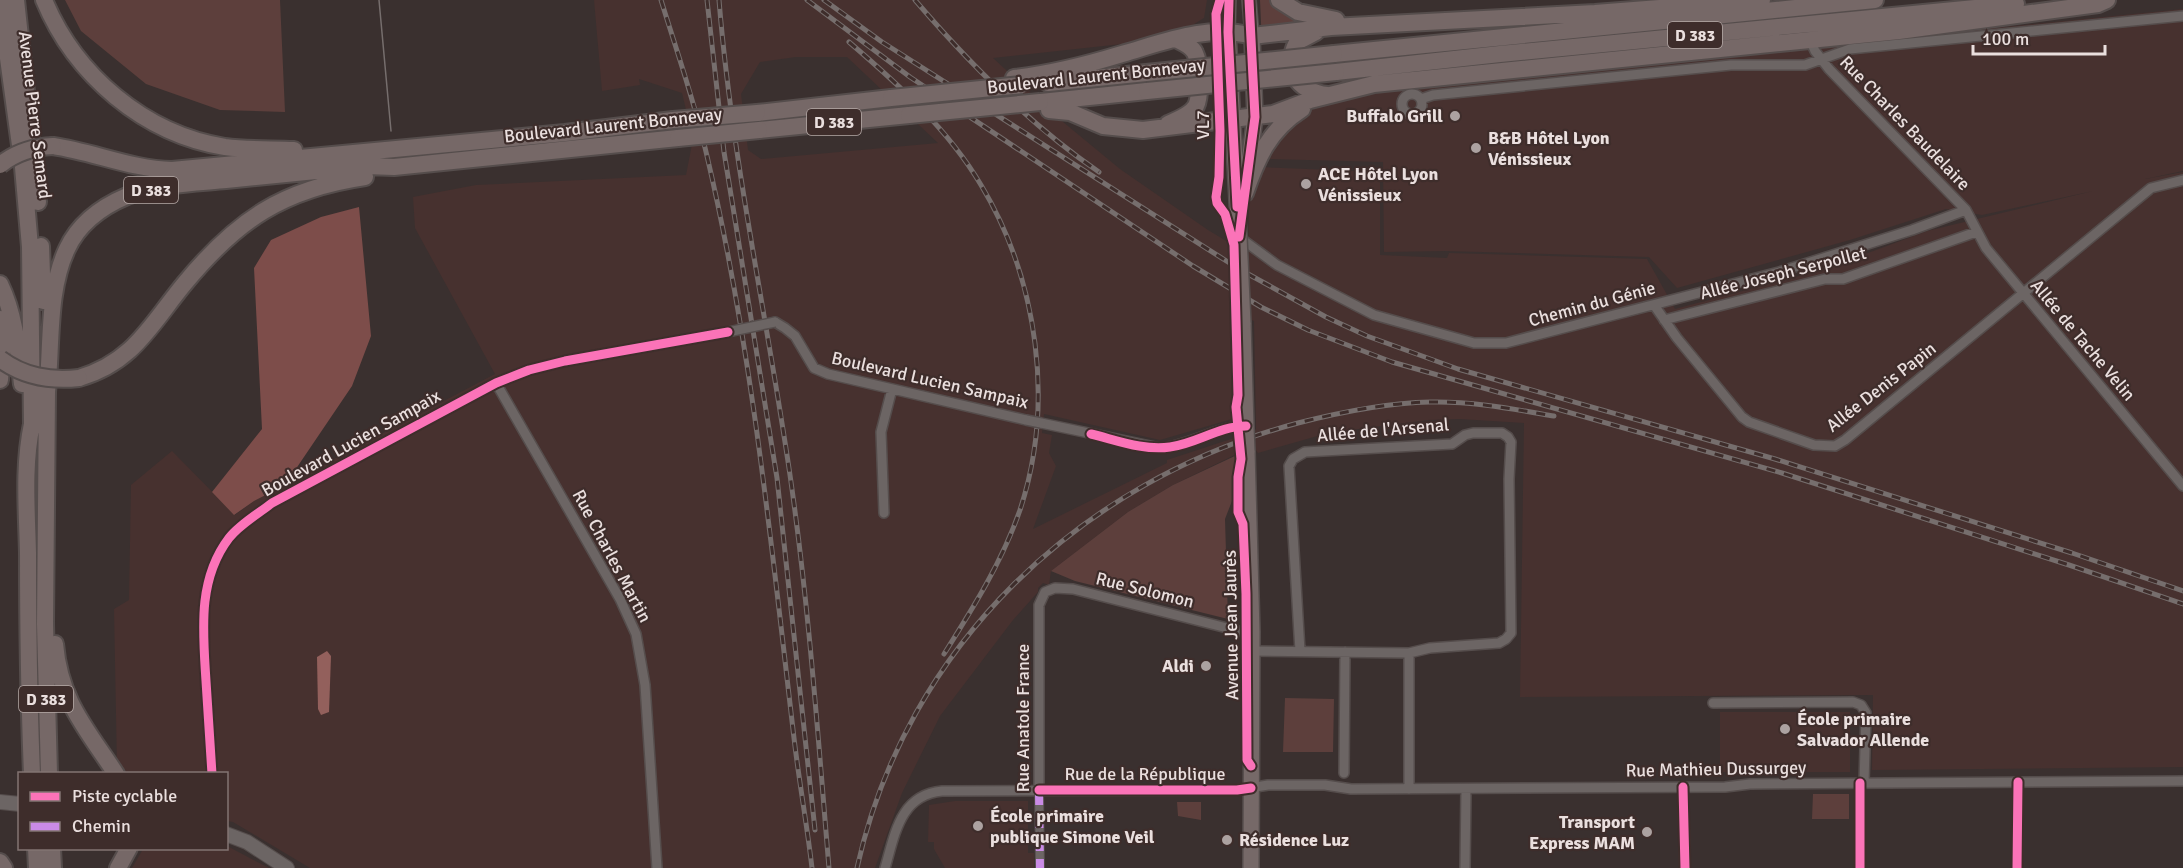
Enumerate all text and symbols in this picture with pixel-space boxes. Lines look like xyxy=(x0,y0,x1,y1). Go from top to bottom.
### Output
scale bar xyxy=(1973,18,2105,56)
road number: D 383 xyxy=(1668,22,1722,48)
text: 100 m xyxy=(1982,28,2029,50)
street label: Avenue Pierre Semard xyxy=(14,30,56,200)
street label: Rue Charles Baudelaire xyxy=(1835,51,1975,195)
street label: Boulevard Laurent Bonnevay xyxy=(986,54,1207,98)
street label: Boulevard Laurent Bonnevay xyxy=(503,103,724,147)
place label: Buffalo Grill xyxy=(1346,105,1443,127)
road number: D 383 xyxy=(807,109,861,135)
marker: Buffalo Grill xyxy=(1448,109,1462,123)
street label: VL7 xyxy=(1192,110,1214,140)
place label: B&B Hôtel Lyon Vénissieux xyxy=(1488,127,1610,170)
marker: B&B Hôtel Lyon Vénissieux xyxy=(1469,141,1483,155)
place label: ACE Hôtel Lyon Vénissieux xyxy=(1318,163,1438,206)
road number: D 383 xyxy=(124,177,178,203)
marker: ACE Hôtel Lyon Vénissieux xyxy=(1299,177,1313,191)
street label: Allée Joseph Serpollet xyxy=(1698,242,1868,304)
street label: Allée de Tache Velin xyxy=(2026,275,2140,405)
street label: Chemin du Génie xyxy=(1526,277,1658,331)
street label: Allée Denis Papin xyxy=(1822,337,1940,437)
street label: Boulevard Lucien Sampaix xyxy=(829,347,1031,414)
street label: Boulevard Lucien Sampaix xyxy=(258,384,445,501)
street label: Allée de l'Arsenal xyxy=(1316,413,1450,447)
street label: Rue Charles Martin xyxy=(568,486,656,626)
street label: Avenue Jean Jaurès xyxy=(1219,550,1243,700)
street label: Rue Solomon xyxy=(1094,567,1196,613)
street label: Rue Anatole France xyxy=(1012,644,1034,792)
place label: Aldi xyxy=(1162,655,1194,677)
marker: Aldi xyxy=(1199,659,1213,673)
road number: D 383 xyxy=(19,686,73,712)
place label: École primaire Salvador Allende xyxy=(1797,708,1929,751)
marker: École primaire Salvador Allende xyxy=(1778,722,1792,736)
street label: Rue Mathieu Dussurgey xyxy=(1625,756,1807,782)
street label: Rue de la République xyxy=(1065,763,1225,785)
legend xyxy=(18,772,228,850)
text: Piste cyclable xyxy=(72,785,177,807)
place label: École primaire publique Simone Veil xyxy=(990,805,1155,848)
place label: Transport Express MAM xyxy=(1529,811,1635,854)
text: Chemin xyxy=(72,815,131,837)
marker: École primaire publique Simone Veil xyxy=(971,819,985,833)
marker: Transport Express MAM xyxy=(1640,825,1654,839)
place label: Résidence Luz xyxy=(1239,829,1349,851)
marker: Résidence Luz xyxy=(1220,833,1234,847)

